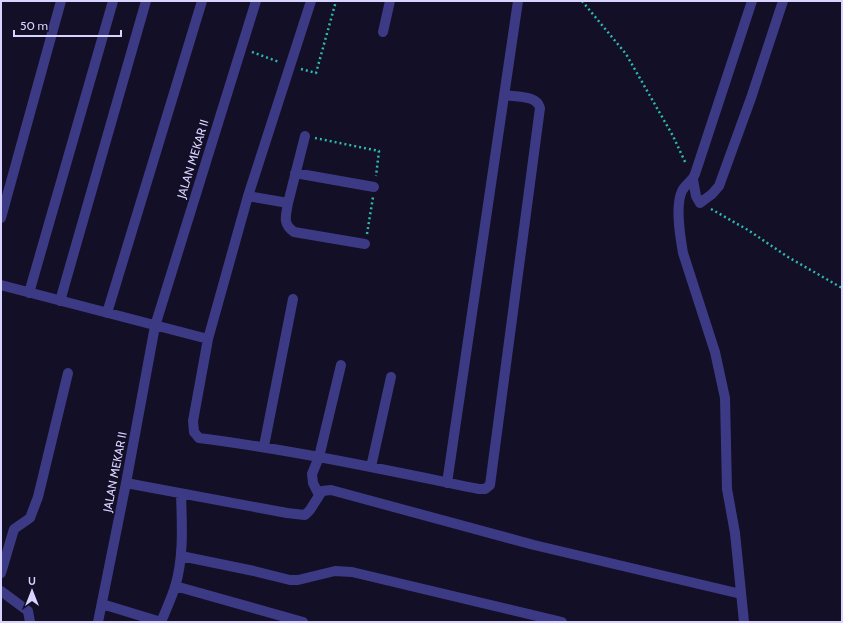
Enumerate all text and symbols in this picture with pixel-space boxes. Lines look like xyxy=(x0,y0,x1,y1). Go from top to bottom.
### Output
scale bar xyxy=(14,12,121,38)
text: 50 m xyxy=(20,18,48,33)
street label: JALAN MEKAR II xyxy=(173,118,212,201)
street label: JALAN MEKAR II xyxy=(99,430,130,514)
north arrow xyxy=(12,571,52,611)
text: U xyxy=(28,574,36,588)

